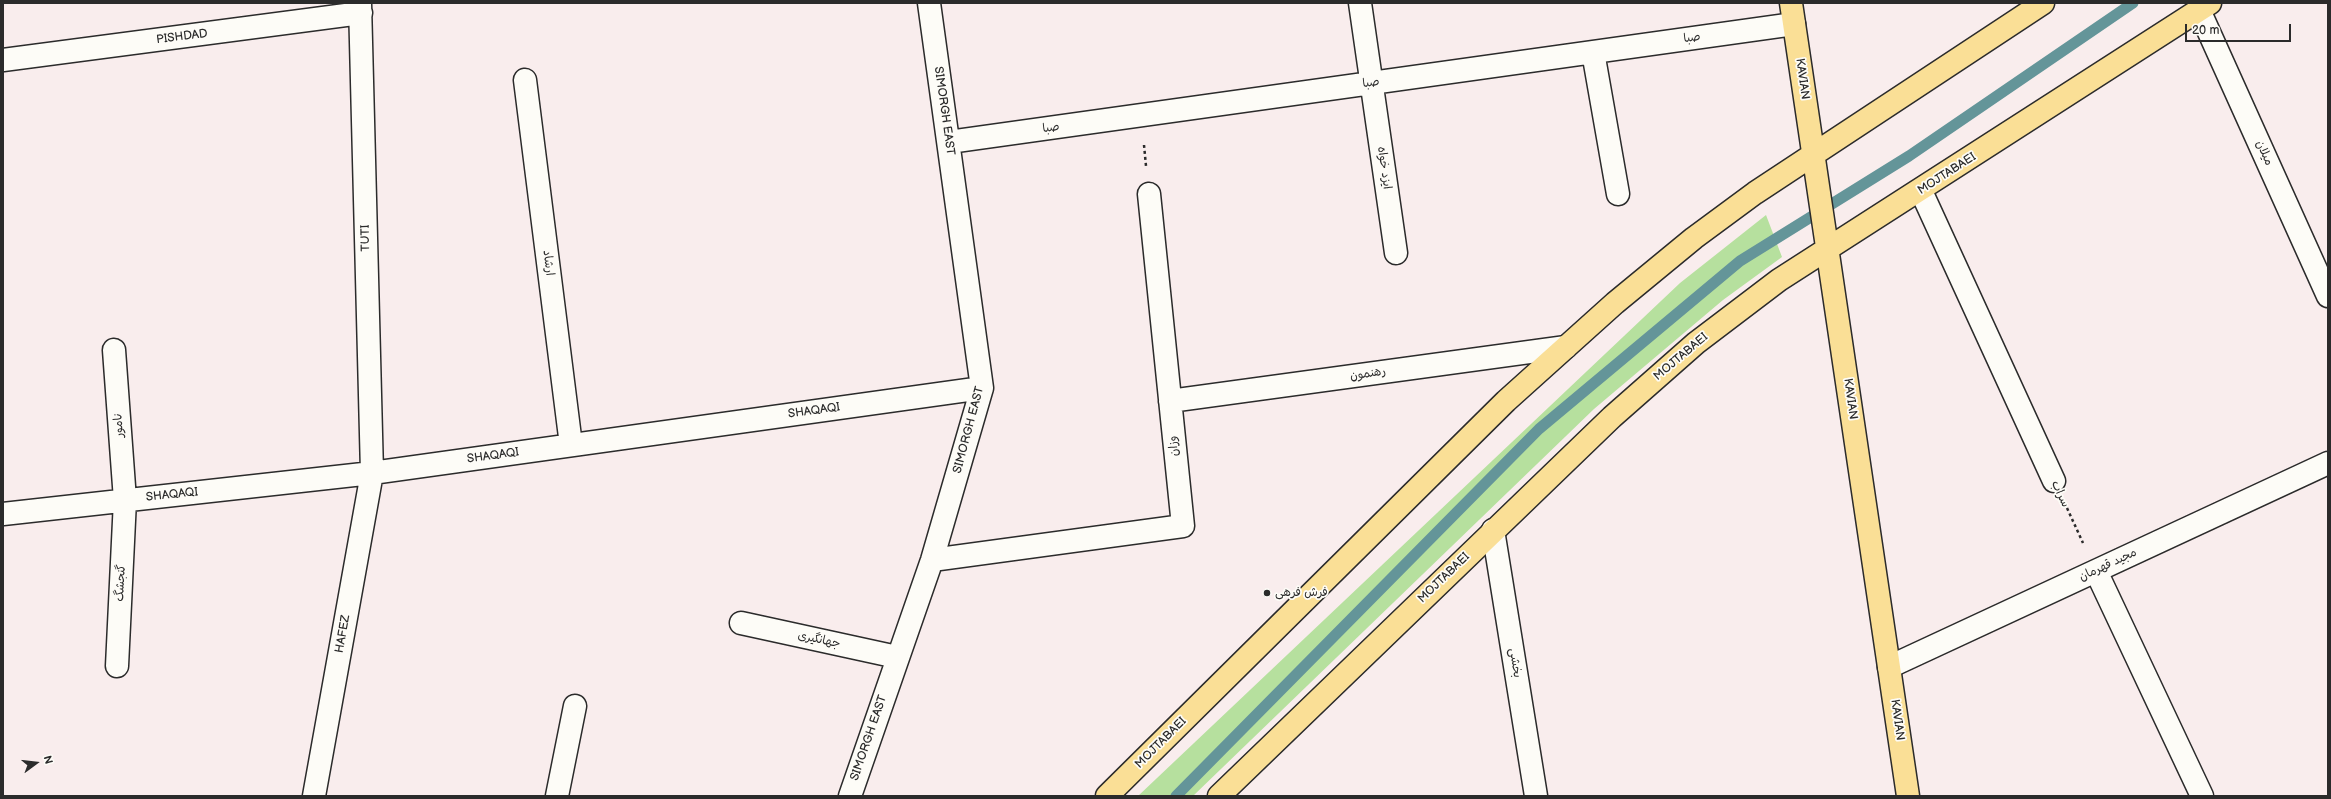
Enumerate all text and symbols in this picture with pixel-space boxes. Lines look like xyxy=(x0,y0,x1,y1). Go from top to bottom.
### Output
scale bar xyxy=(2187,16,2293,42)
text: 20 m xyxy=(2192,23,2219,38)
street label: PISHDAD xyxy=(155,27,209,47)
street label: صبا xyxy=(1683,30,1701,46)
street label: KAVIAN xyxy=(1792,57,1812,101)
street label: SIMORGH EAST xyxy=(931,66,957,156)
street label: صبا xyxy=(1362,75,1380,91)
street label: صبا xyxy=(1042,120,1060,136)
street label: میلان xyxy=(2252,138,2276,168)
street label: ایزد خواه xyxy=(1374,146,1394,190)
street label: MOJTABAEI xyxy=(1915,150,1979,198)
street label: TUTI xyxy=(359,224,373,252)
street label: ارشاد xyxy=(539,249,557,277)
street label: MOJTABAEI xyxy=(1651,330,1711,384)
street label: رهنمون xyxy=(1349,364,1387,384)
street label: KAVIAN xyxy=(1840,377,1860,421)
street label: SIMORGH EAST xyxy=(950,385,988,475)
street label: SHAQAQI xyxy=(787,400,841,422)
street label: نامور xyxy=(111,412,127,438)
street label: وزان xyxy=(1166,435,1182,457)
street label: SHAQAQI xyxy=(466,445,520,467)
street label: سراب xyxy=(2048,478,2072,510)
street label: SHAQAQI xyxy=(145,485,199,505)
street label: مجید قهرمان xyxy=(2077,545,2139,585)
street label: MOJTABAEI xyxy=(1415,550,1473,606)
street label: گنجشگ xyxy=(113,564,129,602)
place label: فرش فرهی xyxy=(1275,586,1328,600)
marker: فرش فرهی xyxy=(1262,588,1272,598)
street label: HAFEZ xyxy=(333,614,353,654)
street label: جهانگیری xyxy=(796,628,842,652)
street label: بخشی xyxy=(1506,647,1524,679)
street label: SIMORGH EAST xyxy=(848,693,890,783)
street label: KAVIAN xyxy=(1887,698,1907,742)
street label: MOJTABAEI xyxy=(1132,714,1190,772)
north arrow xyxy=(16,743,56,783)
text: N xyxy=(41,754,55,765)

